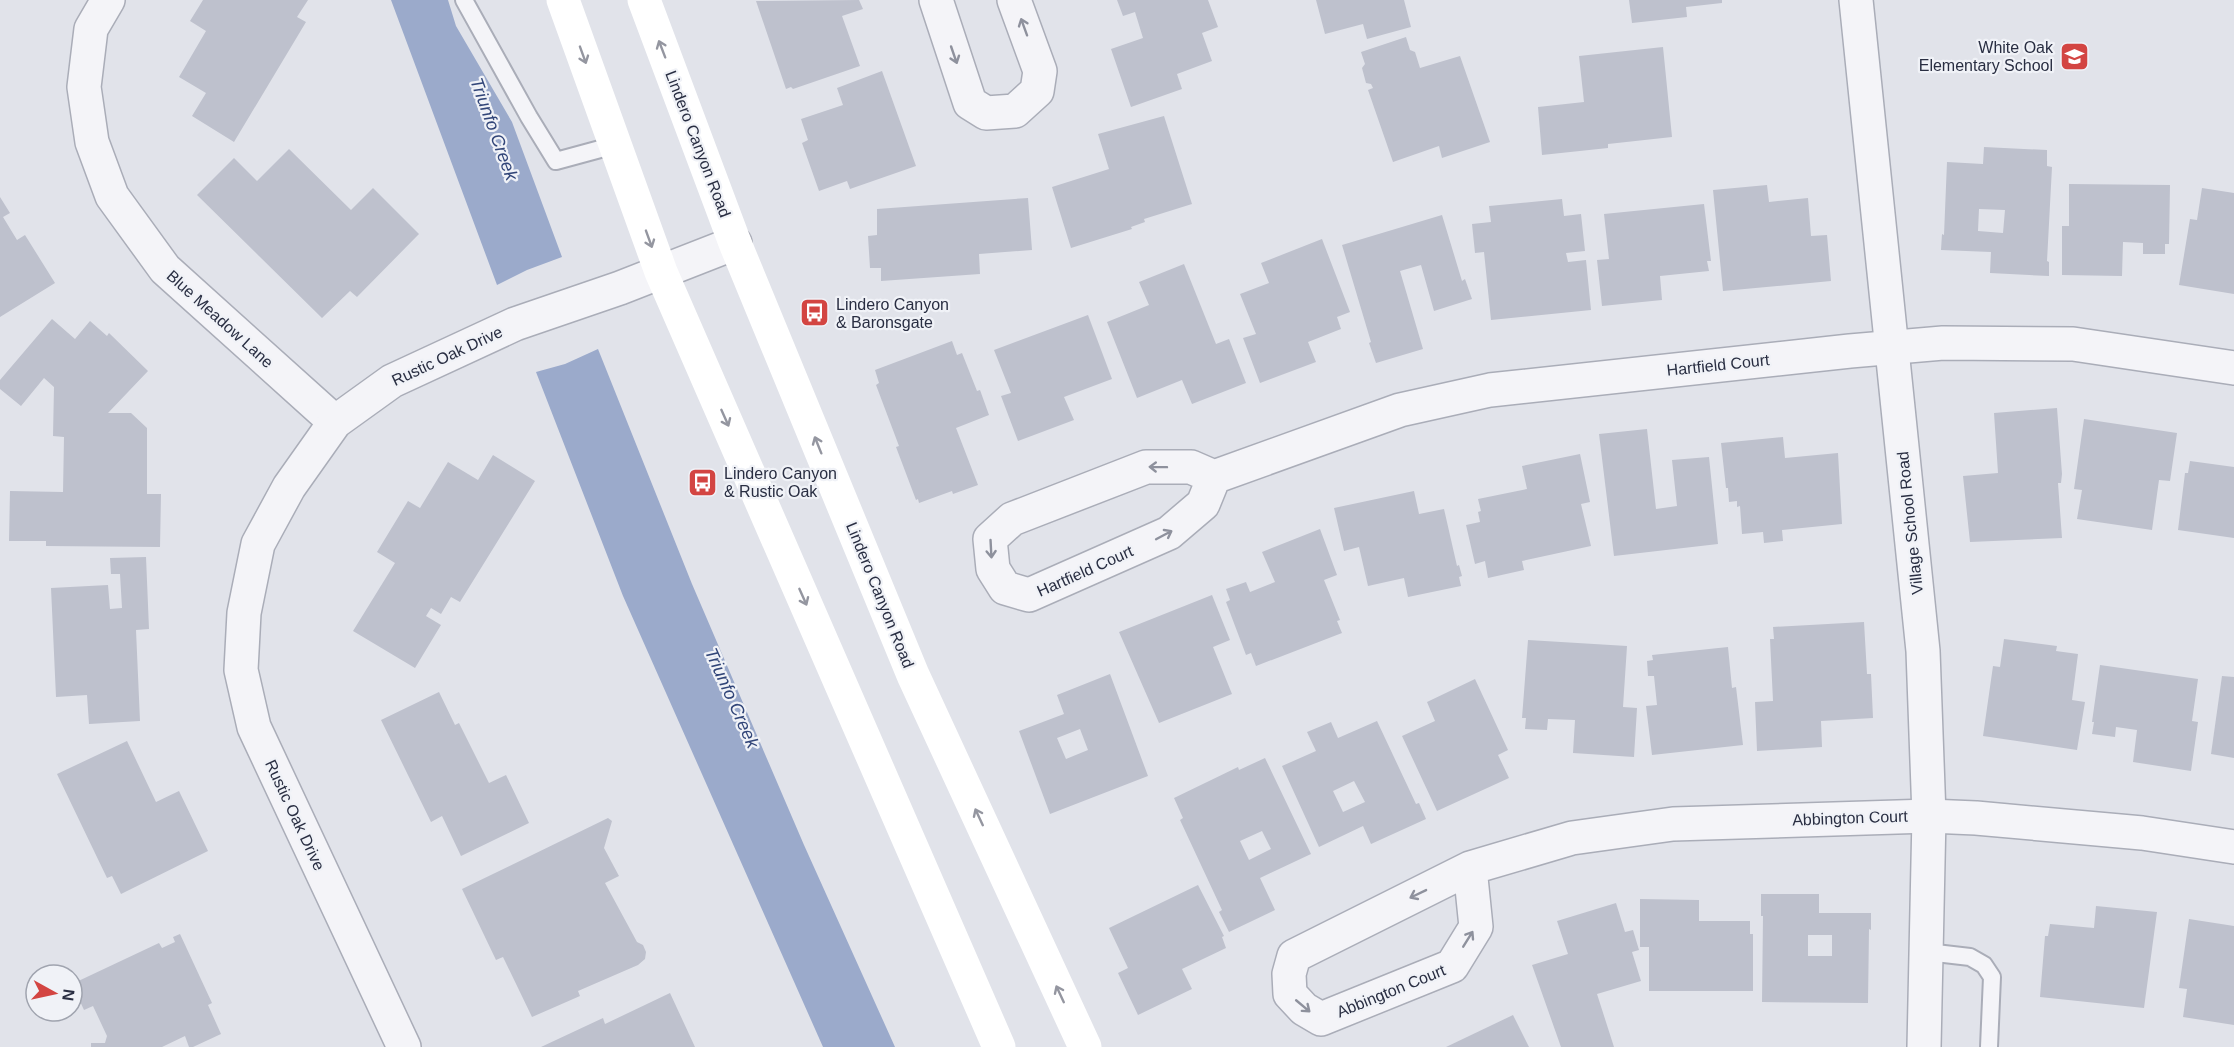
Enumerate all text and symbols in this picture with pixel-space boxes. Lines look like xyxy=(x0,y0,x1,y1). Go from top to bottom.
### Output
one-way arrow xyxy=(1018,18,1029,37)
place label: White Oak Elementary School xyxy=(1919,39,2054,74)
one-way arrow xyxy=(656,40,667,59)
school or university icon: White Oak Elementary School xyxy=(2058,40,2090,72)
one-way arrow xyxy=(579,45,590,64)
one-way arrow xyxy=(950,46,961,64)
street label: Lindero Canyon Road xyxy=(662,68,734,220)
water label: Triunfo Creek xyxy=(466,75,522,184)
one-way arrow xyxy=(645,229,656,247)
street label: Blue Meadow Lane xyxy=(163,267,277,371)
place label: Lindero Canyon & Baronsgate xyxy=(836,296,949,331)
bus stop icon: Lindero Canyon & Baronsgate xyxy=(799,297,831,329)
street label: Rustic Oak Drive xyxy=(389,323,505,389)
street label: Hartfield Court xyxy=(1666,351,1771,379)
one-way arrow xyxy=(720,409,731,427)
one-way arrow xyxy=(812,436,823,455)
street label: Village School Road xyxy=(1894,451,1926,595)
one-way arrow xyxy=(1148,461,1168,473)
place label: Lindero Canyon & Rustic Oak xyxy=(724,465,837,500)
bus stop icon: Lindero Canyon & Rustic Oak xyxy=(687,466,719,498)
street label: Lindero Canyon Road xyxy=(843,520,917,670)
one-way arrow xyxy=(1155,529,1172,541)
one-way arrow xyxy=(986,539,997,558)
street label: Hartfield Court xyxy=(1034,542,1136,600)
one-way arrow xyxy=(798,588,809,606)
water label: Triunfo Creek xyxy=(701,645,763,752)
street label: Rustic Oak Drive xyxy=(262,757,328,873)
street label: Abbington Court xyxy=(1792,807,1909,829)
one-way arrow xyxy=(972,808,984,826)
one-way arrow xyxy=(1409,889,1427,900)
one-way arrow xyxy=(1463,931,1475,948)
street label: Abbington Court xyxy=(1334,961,1448,1021)
north arrow xyxy=(24,963,84,1023)
one-way arrow xyxy=(1054,985,1066,1003)
text: N xyxy=(59,988,78,1002)
one-way arrow xyxy=(1295,999,1310,1013)

